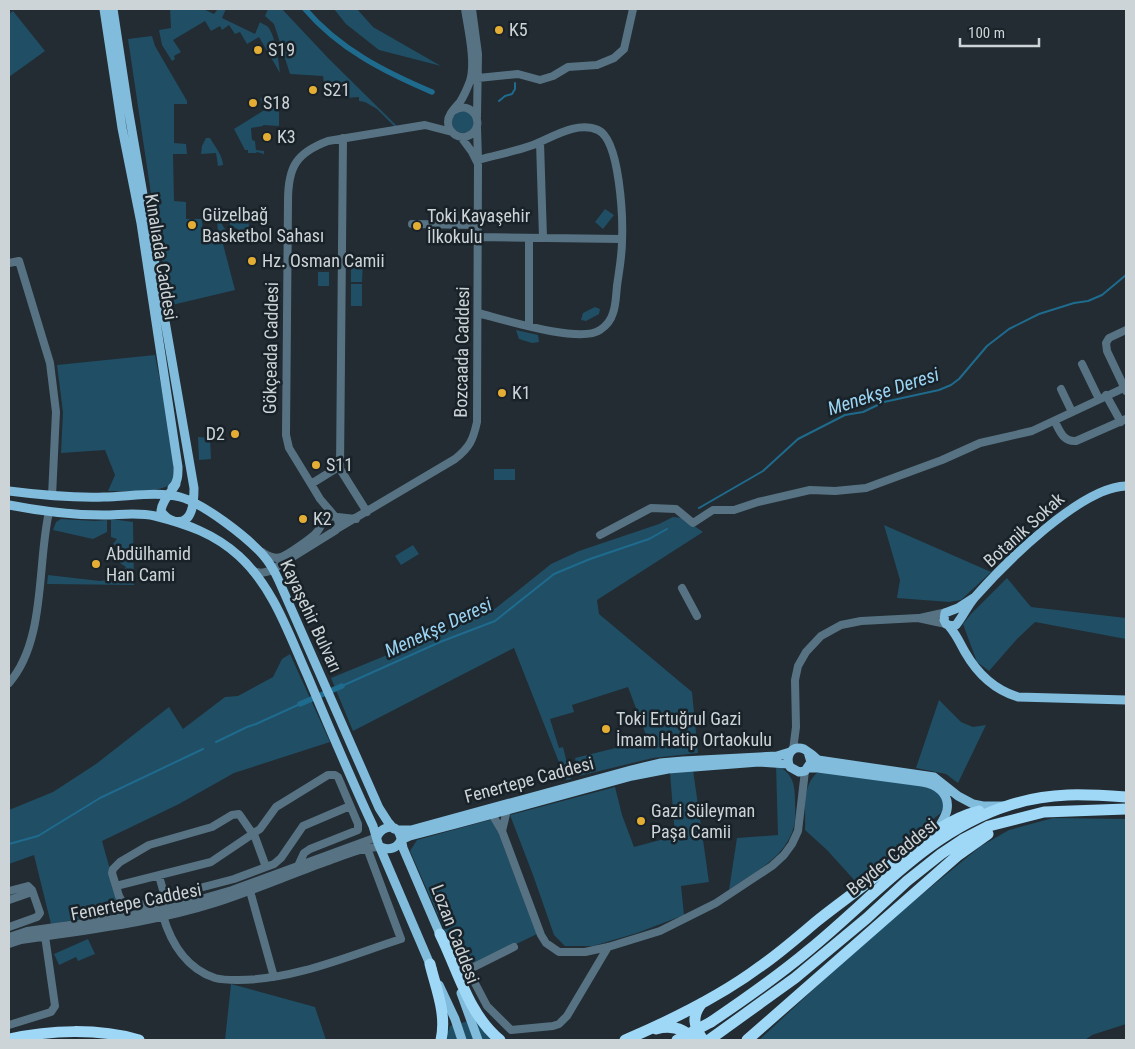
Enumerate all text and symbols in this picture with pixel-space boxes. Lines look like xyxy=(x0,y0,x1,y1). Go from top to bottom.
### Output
scale bar xyxy=(960,15,1039,47)
place label: K5 xyxy=(509,19,528,40)
marker: K5 xyxy=(493,24,505,36)
text: 100 m xyxy=(968,24,1005,42)
place label: S19 xyxy=(268,39,295,60)
marker: S19 xyxy=(252,44,264,56)
place label: S21 xyxy=(323,79,350,100)
marker: S21 xyxy=(307,84,319,96)
place label: S18 xyxy=(263,92,290,113)
marker: S18 xyxy=(247,97,259,109)
place label: K3 xyxy=(277,126,296,147)
marker: K3 xyxy=(261,131,273,143)
street label: Kınalıada Caddesi xyxy=(141,192,182,322)
place label: Güzelbağ Basketbol Sahası xyxy=(202,204,324,246)
place label: Toki Kayaşehir İlkokulu xyxy=(427,205,531,247)
marker: Güzelbağ Basketbol Sahası xyxy=(186,219,198,231)
marker: Toki Kayaşehir İlkokulu xyxy=(411,220,423,232)
place label: Hz. Osman Camii xyxy=(262,250,385,271)
marker: Hz. Osman Camii xyxy=(246,255,258,267)
street label: Gökçeada Caddesi xyxy=(259,282,282,414)
street label: Bozcaada Caddesi xyxy=(450,286,473,418)
water label: Menekşe Deresi xyxy=(825,362,942,420)
place label: K1 xyxy=(512,382,531,403)
marker: K1 xyxy=(496,387,508,399)
place label: D2 xyxy=(206,423,225,444)
marker: D2 xyxy=(229,428,241,440)
place label: S11 xyxy=(326,454,353,475)
marker: S11 xyxy=(310,459,322,471)
street label: Botanik Sokak xyxy=(979,488,1068,571)
place label: K2 xyxy=(313,508,332,529)
marker: K2 xyxy=(297,513,309,525)
place label: Abdülhamid Han Cami xyxy=(106,543,191,585)
street label: Kayaşehir Bulvarı xyxy=(276,556,347,675)
marker: Abdülhamid Han Cami xyxy=(90,558,102,570)
water label: Menekşe Deresi xyxy=(381,592,496,662)
place label: Toki Ertuğrul Gazi İmam Hatip Ortaokulu xyxy=(616,708,772,750)
marker: Toki Ertuğrul Gazi İmam Hatip Ortaokulu xyxy=(600,723,612,735)
street label: Fenertepe Caddesi xyxy=(462,752,596,807)
place label: Gazi Süleyman Paşa Camii xyxy=(651,800,755,842)
street label: Beyder Caddesi xyxy=(842,814,941,899)
marker: Gazi Süleyman Paşa Camii xyxy=(635,815,647,827)
street label: Fenertepe Caddesi xyxy=(69,879,203,924)
street label: Lozan Caddesi xyxy=(427,881,484,986)

